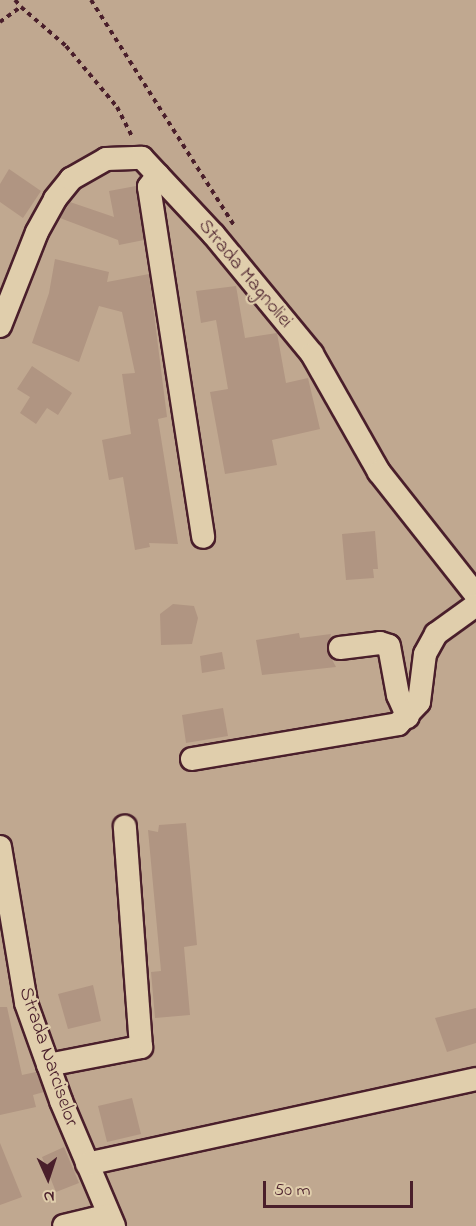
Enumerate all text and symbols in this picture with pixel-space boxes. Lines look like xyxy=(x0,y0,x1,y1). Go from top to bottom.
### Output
street label: Strada Magnoliei xyxy=(193,215,297,333)
street label: Strada Narciselor xyxy=(13,984,83,1130)
north arrow xyxy=(18,1148,78,1208)
scale bar xyxy=(266,1169,416,1207)
text: 50 m xyxy=(274,1178,311,1204)
text: N xyxy=(43,1184,55,1208)

